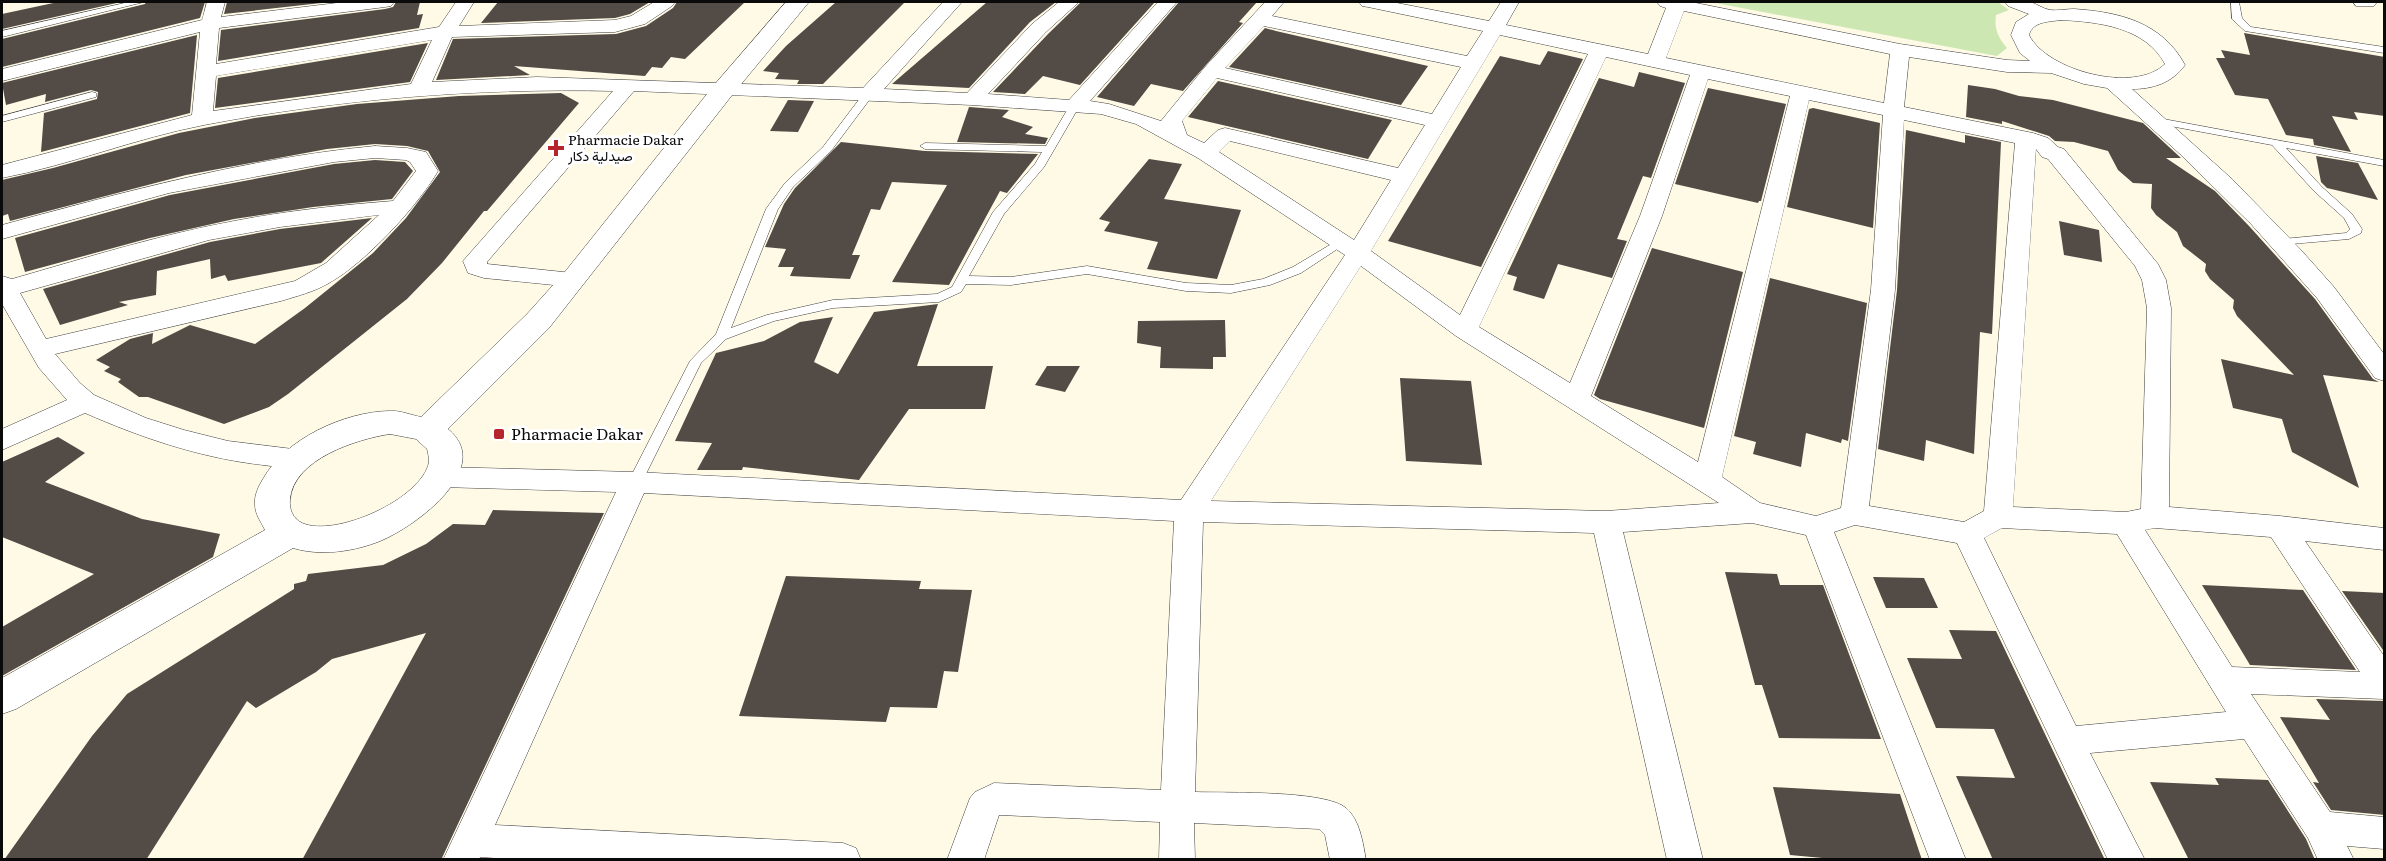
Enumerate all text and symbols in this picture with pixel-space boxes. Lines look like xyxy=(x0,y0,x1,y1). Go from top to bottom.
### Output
place label: Pharmacie Dakar صيدلية دكار xyxy=(567,129,684,165)
marker: Pharmacie Dakar صيدلية دكار xyxy=(549,141,563,155)
place label: Pharmacie Dakar xyxy=(511,421,643,445)
marker: Pharmacie Dakar xyxy=(492,427,506,441)

